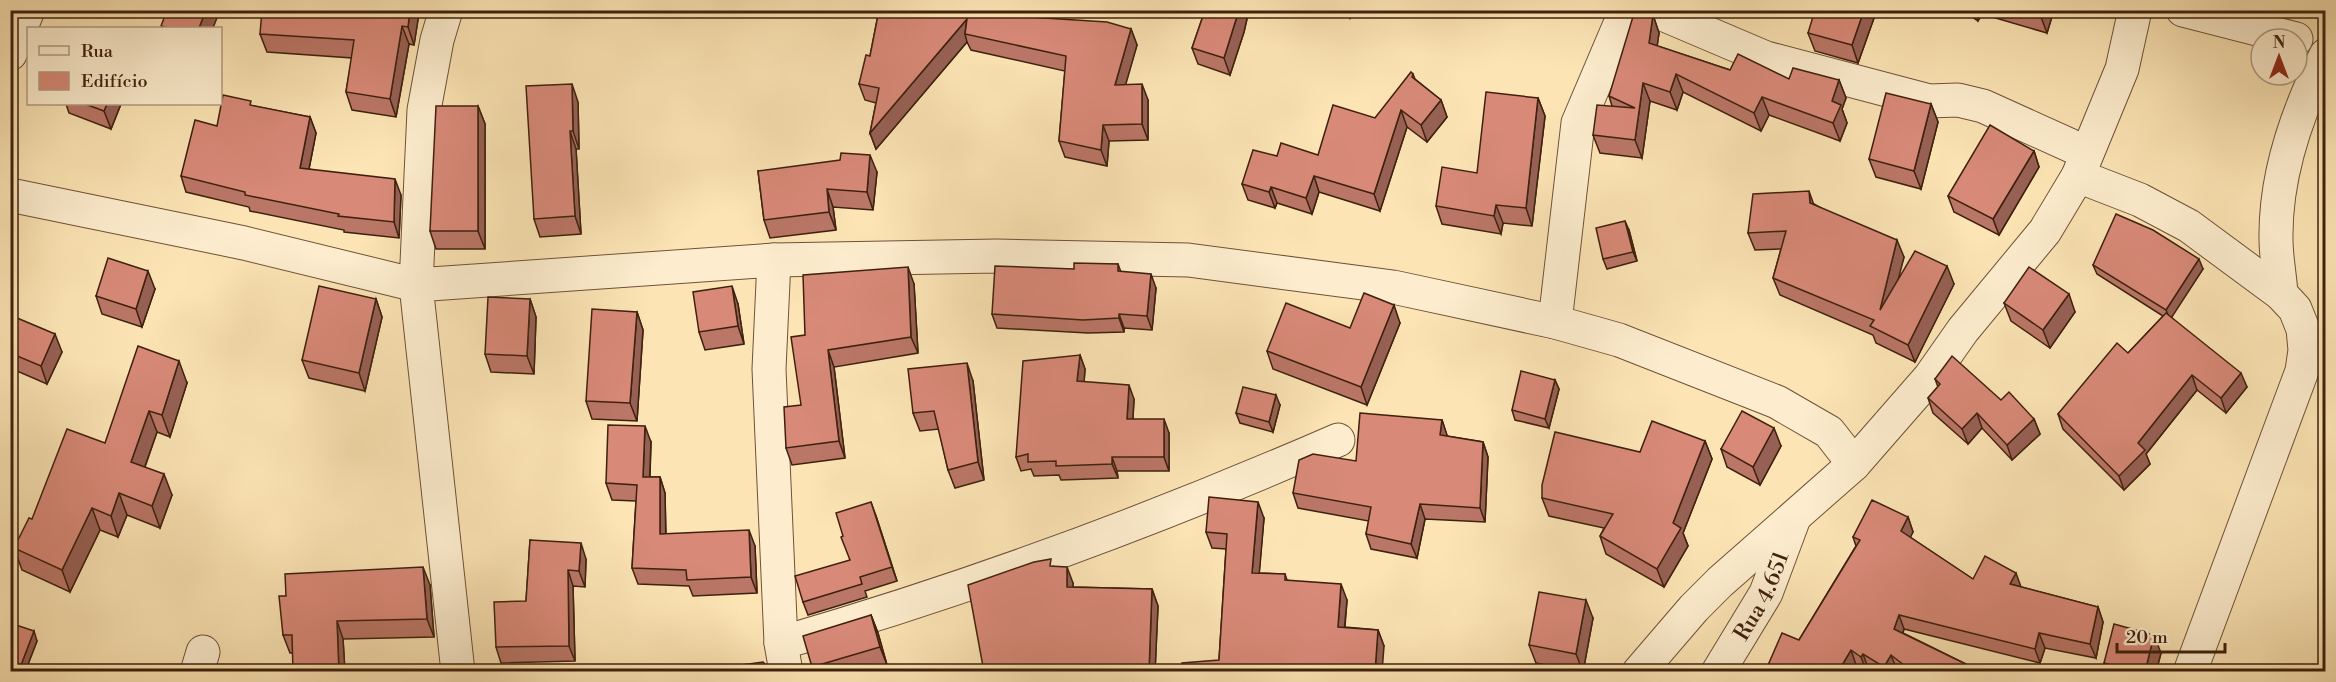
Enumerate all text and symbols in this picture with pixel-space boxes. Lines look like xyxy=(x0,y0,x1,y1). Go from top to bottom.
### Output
legend xyxy=(27,27,222,105)
north arrow xyxy=(2249,27,2309,87)
text: N xyxy=(2273,33,2286,53)
text: Rua xyxy=(81,40,114,63)
text: Edifício xyxy=(81,70,148,93)
street label: Rua 4.651 xyxy=(1728,547,1796,646)
scale bar xyxy=(2117,616,2225,654)
text: 20 m xyxy=(2126,626,2168,649)

